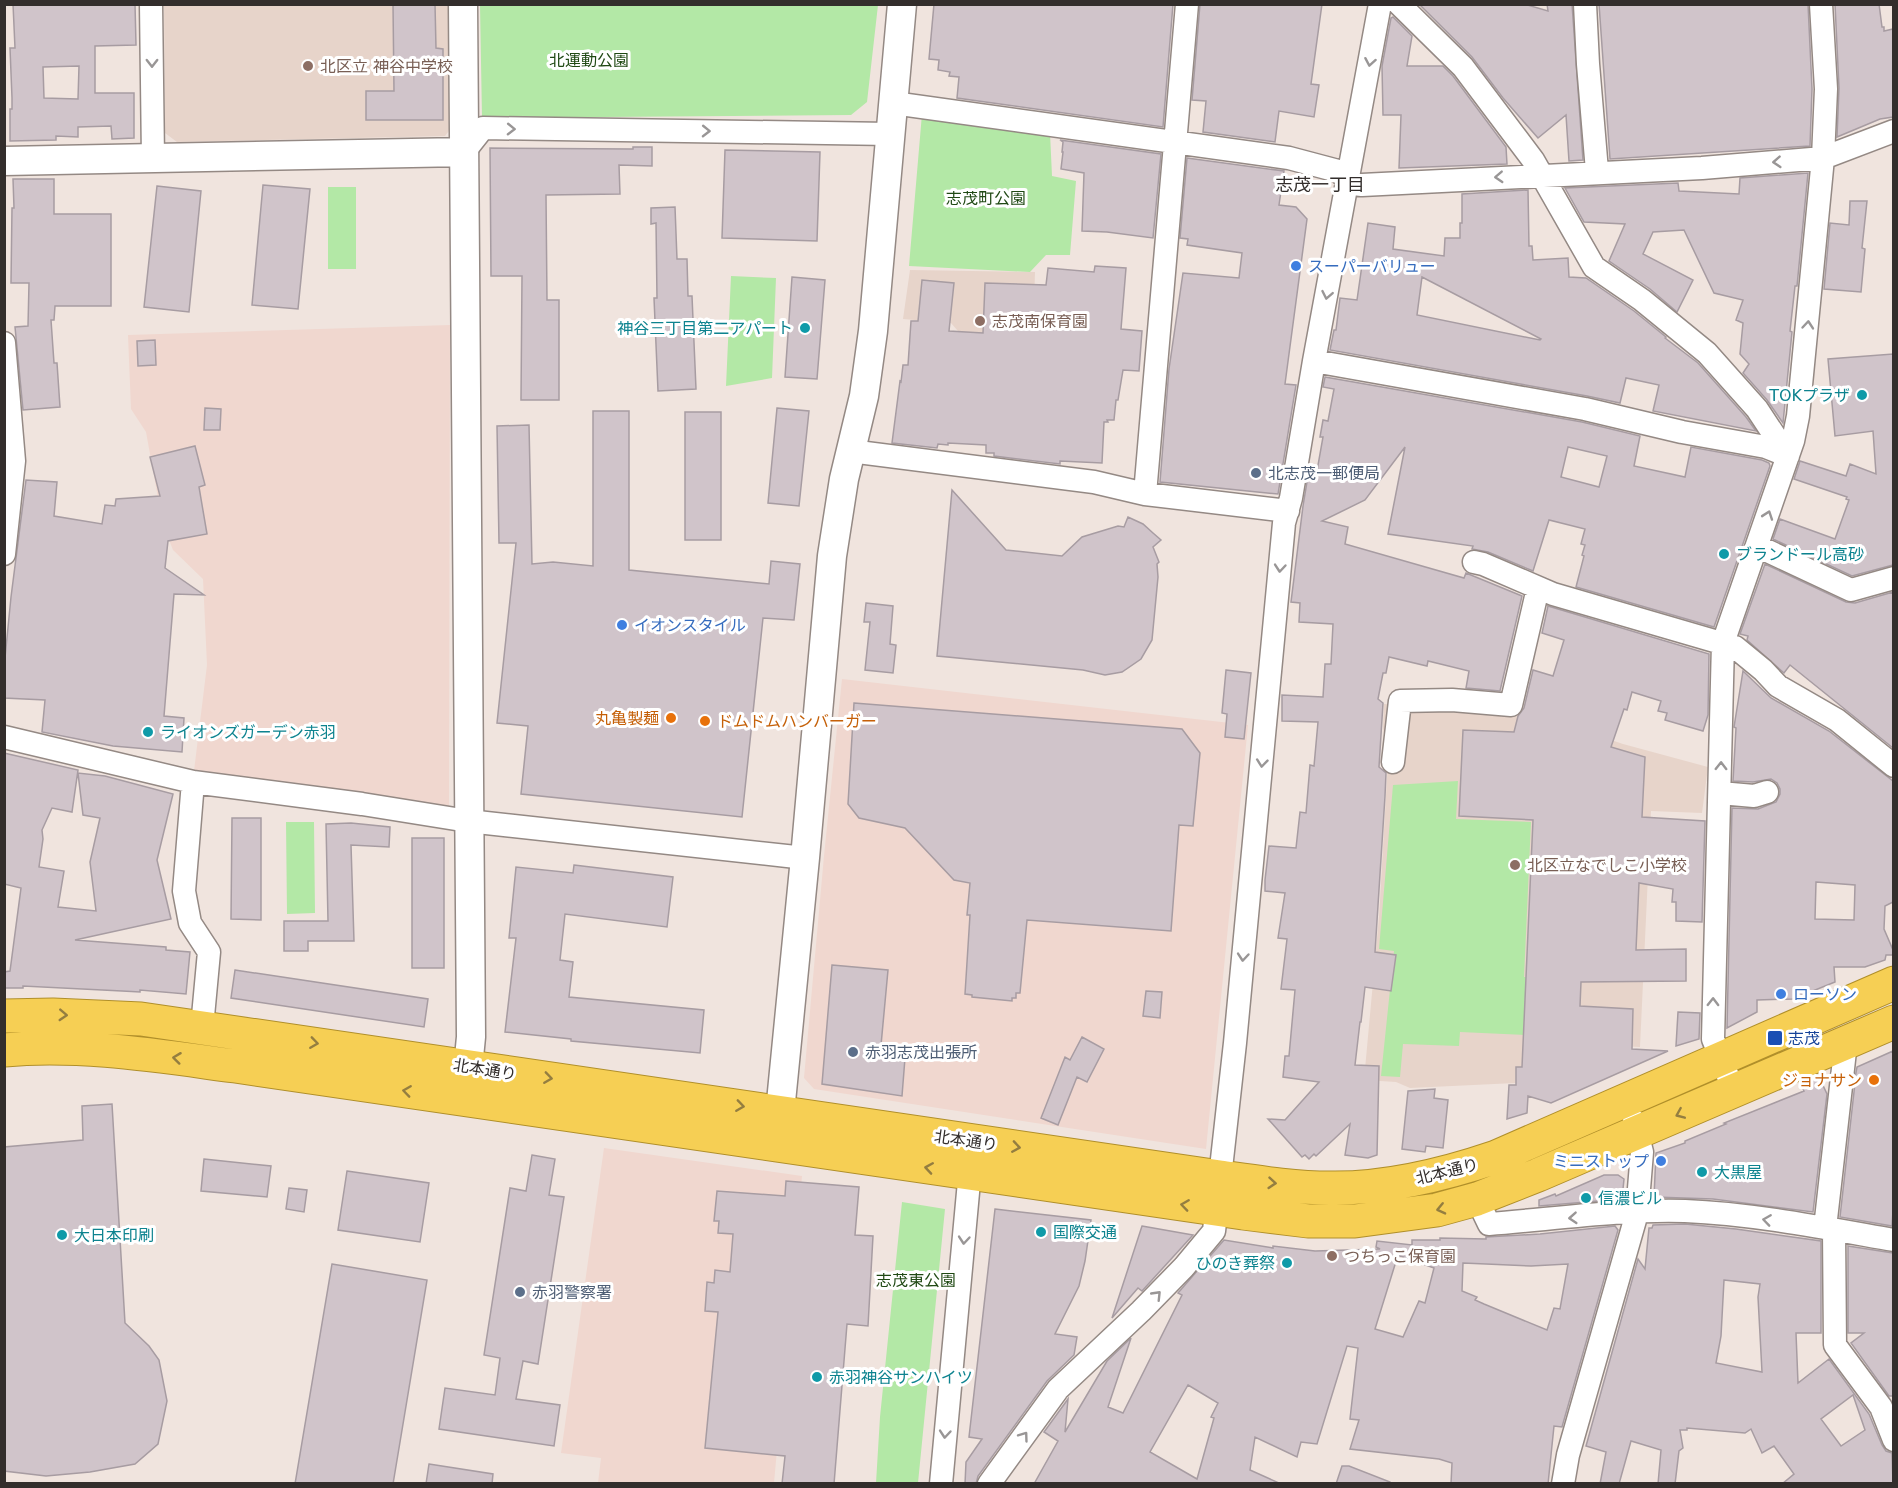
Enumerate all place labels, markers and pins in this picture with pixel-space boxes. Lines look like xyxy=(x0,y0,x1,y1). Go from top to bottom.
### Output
place label: 北区立 神谷中学校 xyxy=(320,57,453,76)
marker: 北区立 神谷中学校 xyxy=(301,59,315,73)
place label: スーパーバリュー xyxy=(1308,257,1436,276)
marker: スーパーバリュー xyxy=(1289,259,1303,273)
place label: 志茂南保育園 xyxy=(992,312,1088,331)
marker: 志茂南保育園 xyxy=(973,314,987,328)
place label: 神谷三丁目第二アパート xyxy=(617,319,793,338)
marker: 神谷三丁目第二アパート xyxy=(798,321,812,335)
place label: TOKプラザ xyxy=(1768,386,1850,405)
marker: TOKプラザ xyxy=(1855,388,1869,402)
place label: 北志茂一郵便局 xyxy=(1268,464,1380,483)
marker: 北志茂一郵便局 xyxy=(1249,466,1263,480)
place label: ブランドール高砂 xyxy=(1736,545,1864,564)
marker: ブランドール高砂 xyxy=(1717,547,1731,561)
place label: イオンスタイル xyxy=(634,616,746,635)
marker: イオンスタイル xyxy=(615,618,629,632)
place label: 丸亀製麺 xyxy=(595,709,659,728)
marker: 丸亀製麺 xyxy=(664,711,678,725)
place label: ドムドムハンバーガー xyxy=(717,712,877,731)
marker: ドムドムハンバーガー xyxy=(698,714,712,728)
place label: ライオンズガーデン赤羽 xyxy=(160,723,336,742)
marker: ライオンズガーデン赤羽 xyxy=(141,725,155,739)
place label: 北区立なでしこ小学校 xyxy=(1527,856,1687,875)
marker: 北区立なでしこ小学校 xyxy=(1508,858,1522,872)
place label: ローソン xyxy=(1793,985,1857,1004)
marker: ローソン xyxy=(1774,987,1788,1001)
marker: 志茂 xyxy=(1766,1029,1784,1047)
place label: 志茂 xyxy=(1788,1029,1820,1048)
place label: 赤羽志茂出張所 xyxy=(865,1043,977,1062)
marker: 赤羽志茂出張所 xyxy=(846,1045,860,1059)
place label: ジョナサン xyxy=(1782,1071,1862,1090)
marker: ジョナサン xyxy=(1867,1073,1881,1087)
place label: ミニストップ xyxy=(1553,1152,1649,1171)
marker: ミニストップ xyxy=(1654,1154,1668,1168)
place label: 大黒屋 xyxy=(1714,1163,1762,1182)
marker: 大黒屋 xyxy=(1695,1165,1709,1179)
place label: 信濃ビル xyxy=(1598,1189,1662,1208)
marker: 信濃ビル xyxy=(1579,1191,1593,1205)
place label: 国際交通 xyxy=(1053,1223,1117,1242)
marker: 国際交通 xyxy=(1034,1225,1048,1239)
place label: 大日本印刷 xyxy=(74,1226,154,1245)
marker: 大日本印刷 xyxy=(55,1228,69,1242)
place label: つちっこ保育園 xyxy=(1344,1247,1456,1266)
marker: つちっこ保育園 xyxy=(1325,1249,1339,1263)
place label: ひのき葬祭 xyxy=(1195,1254,1275,1273)
marker: ひのき葬祭 xyxy=(1280,1256,1294,1270)
place label: 赤羽警察署 xyxy=(532,1283,612,1302)
marker: 赤羽警察署 xyxy=(513,1285,527,1299)
place label: 赤羽神谷サンハイツ xyxy=(829,1368,973,1387)
marker: 赤羽神谷サンハイツ xyxy=(810,1370,824,1384)

